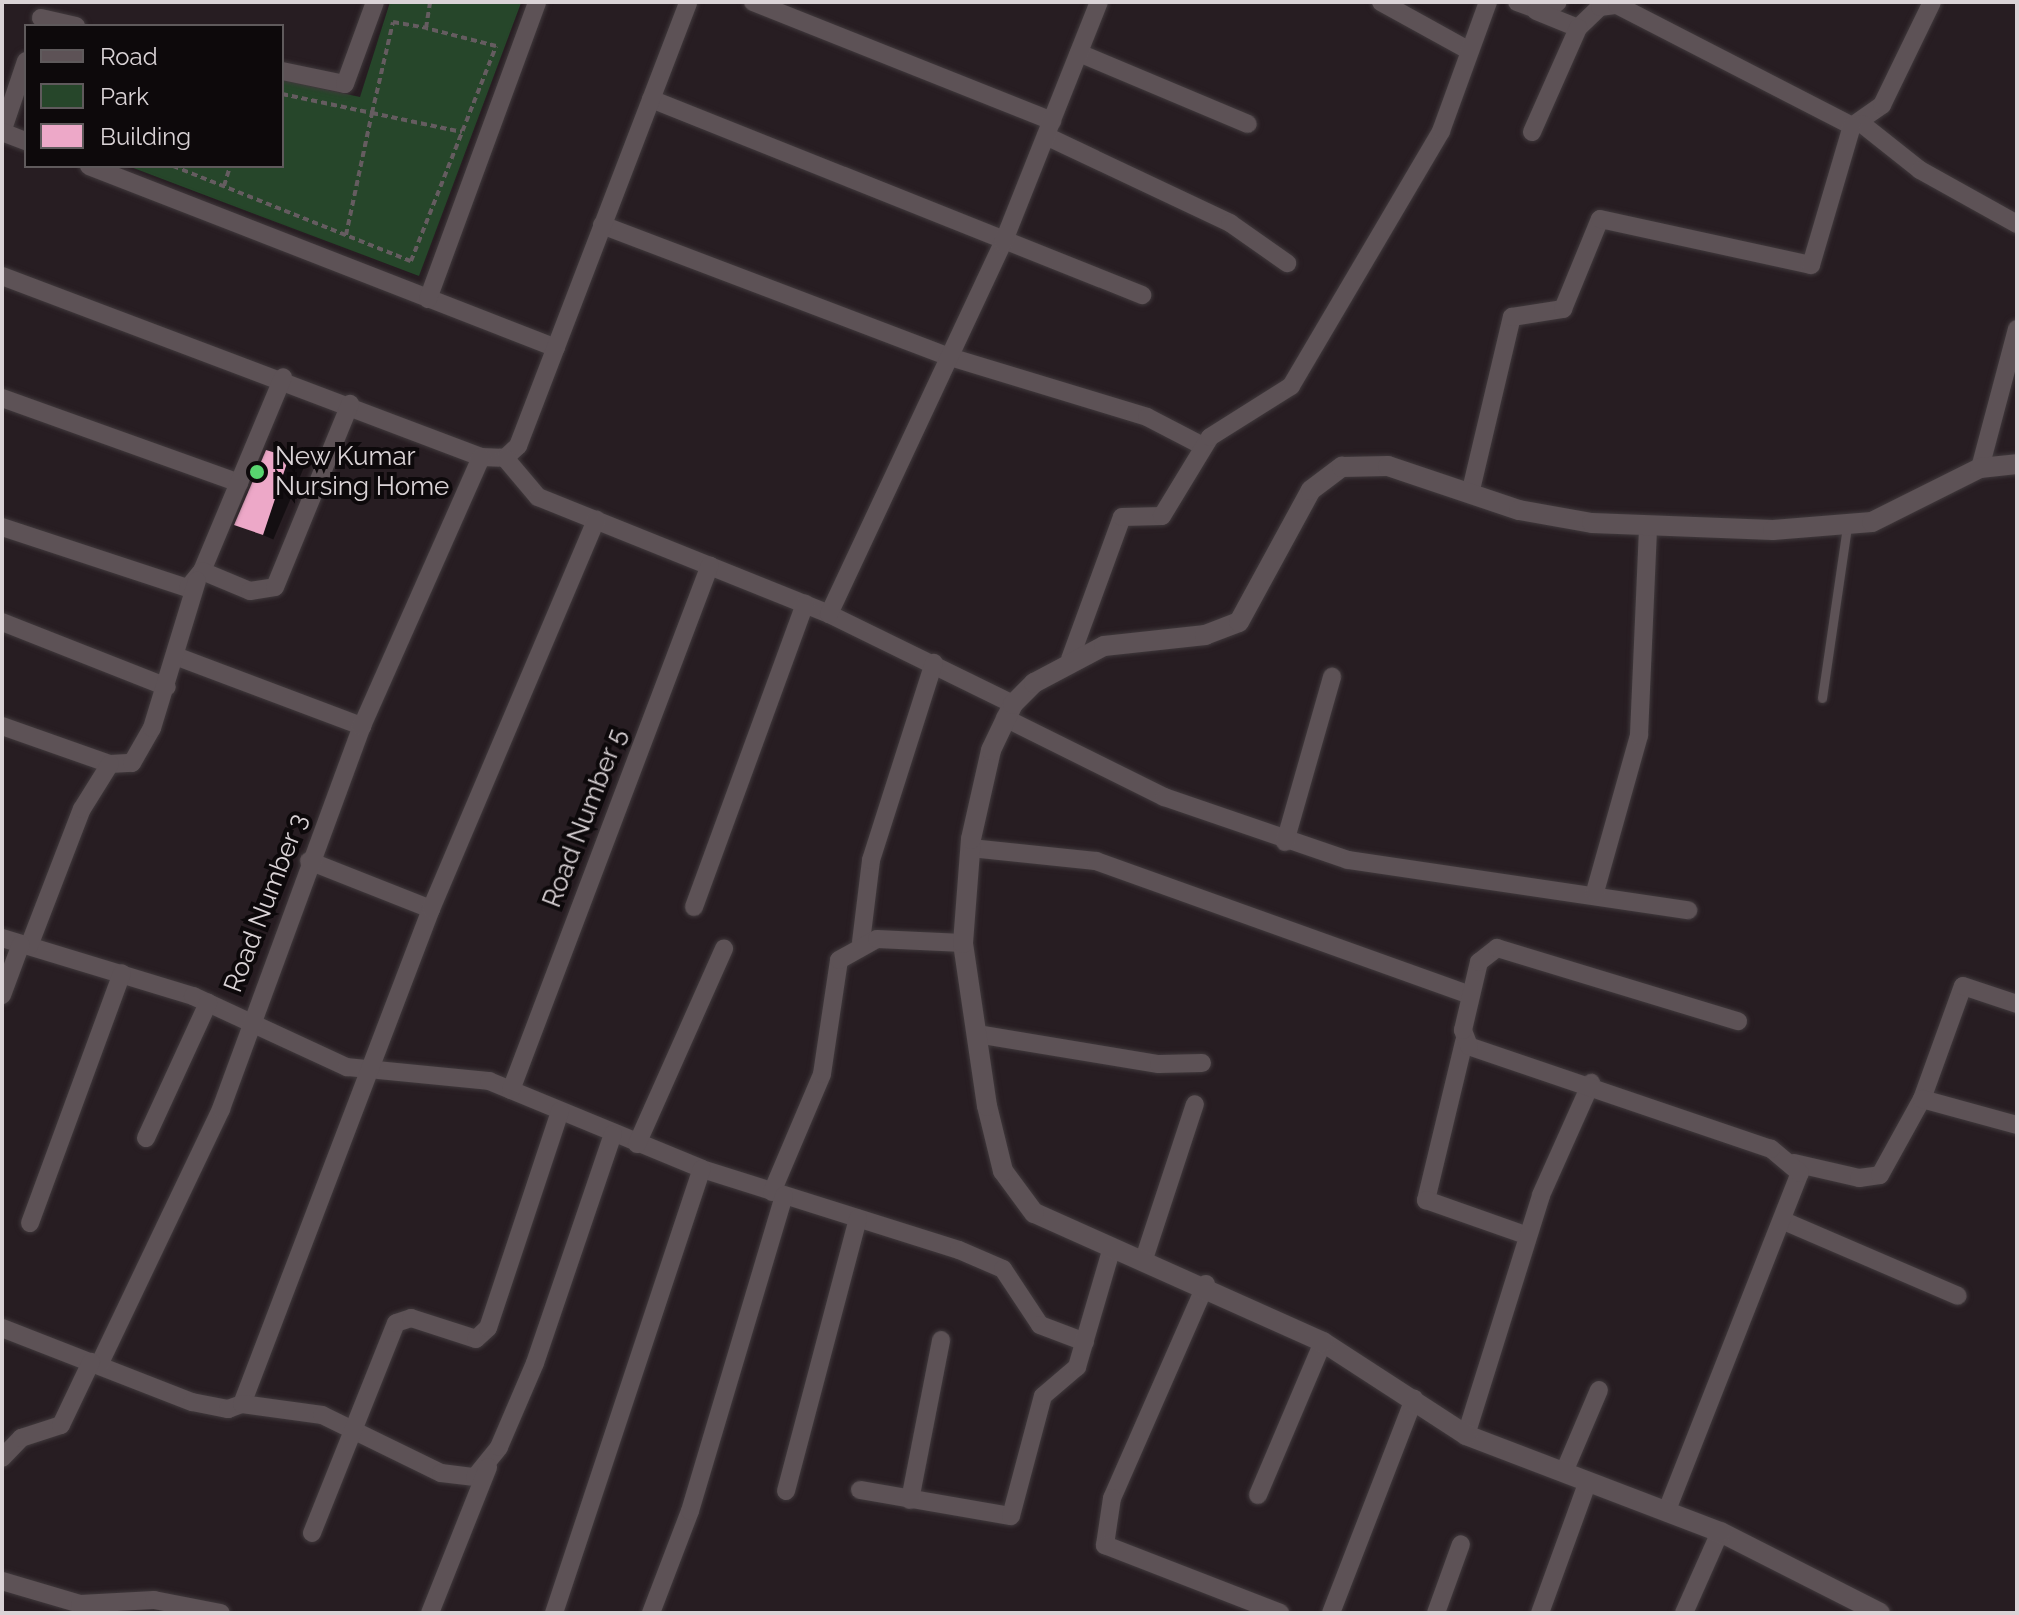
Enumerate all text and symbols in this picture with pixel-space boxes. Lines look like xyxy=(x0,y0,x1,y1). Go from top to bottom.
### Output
legend xyxy=(24,24,284,168)
text: Road xyxy=(100,42,158,71)
text: Park xyxy=(100,82,149,111)
text: Building xyxy=(100,122,191,151)
place label: New Kumar Nursing Home xyxy=(275,441,449,502)
marker: New Kumar Nursing Home xyxy=(246,461,268,483)
street label: Road Number 5 xyxy=(536,724,634,912)
street label: Road Number 3 xyxy=(218,809,314,997)

